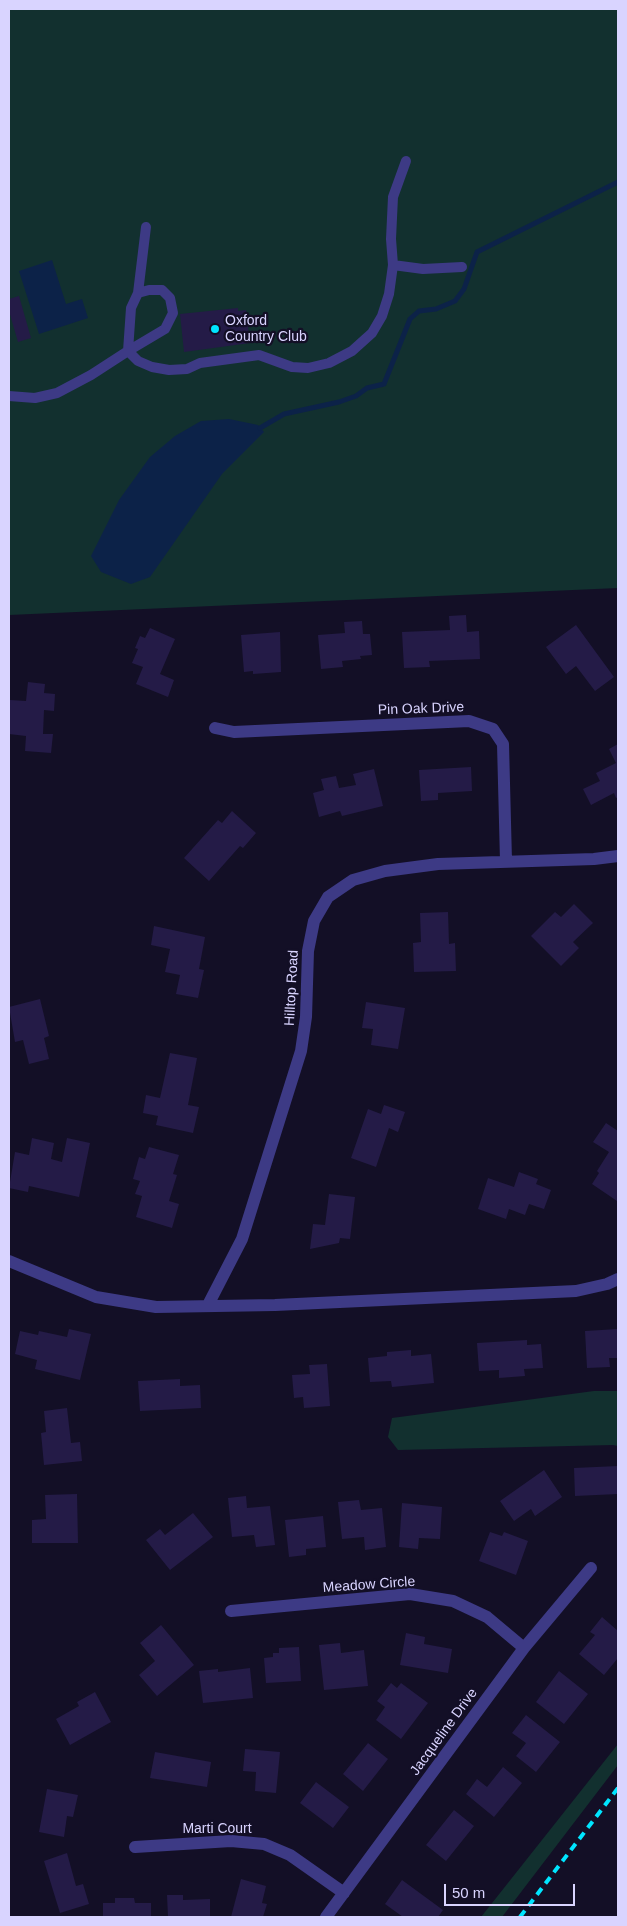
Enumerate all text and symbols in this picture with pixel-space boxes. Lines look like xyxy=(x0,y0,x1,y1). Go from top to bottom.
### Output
place label: Oxford Country Club xyxy=(225,313,307,346)
marker: Oxford Country Club xyxy=(209,323,221,335)
street label: Pin Oak Drive xyxy=(378,699,464,719)
street label: Hilltop Road xyxy=(282,949,302,1027)
street label: Meadow Circle xyxy=(322,1573,416,1597)
street label: Jacqueline Drive xyxy=(407,1685,481,1779)
street label: Marti Court xyxy=(182,1821,252,1837)
scale bar xyxy=(447,1874,578,1906)
text: 50 m xyxy=(452,1884,485,1901)

